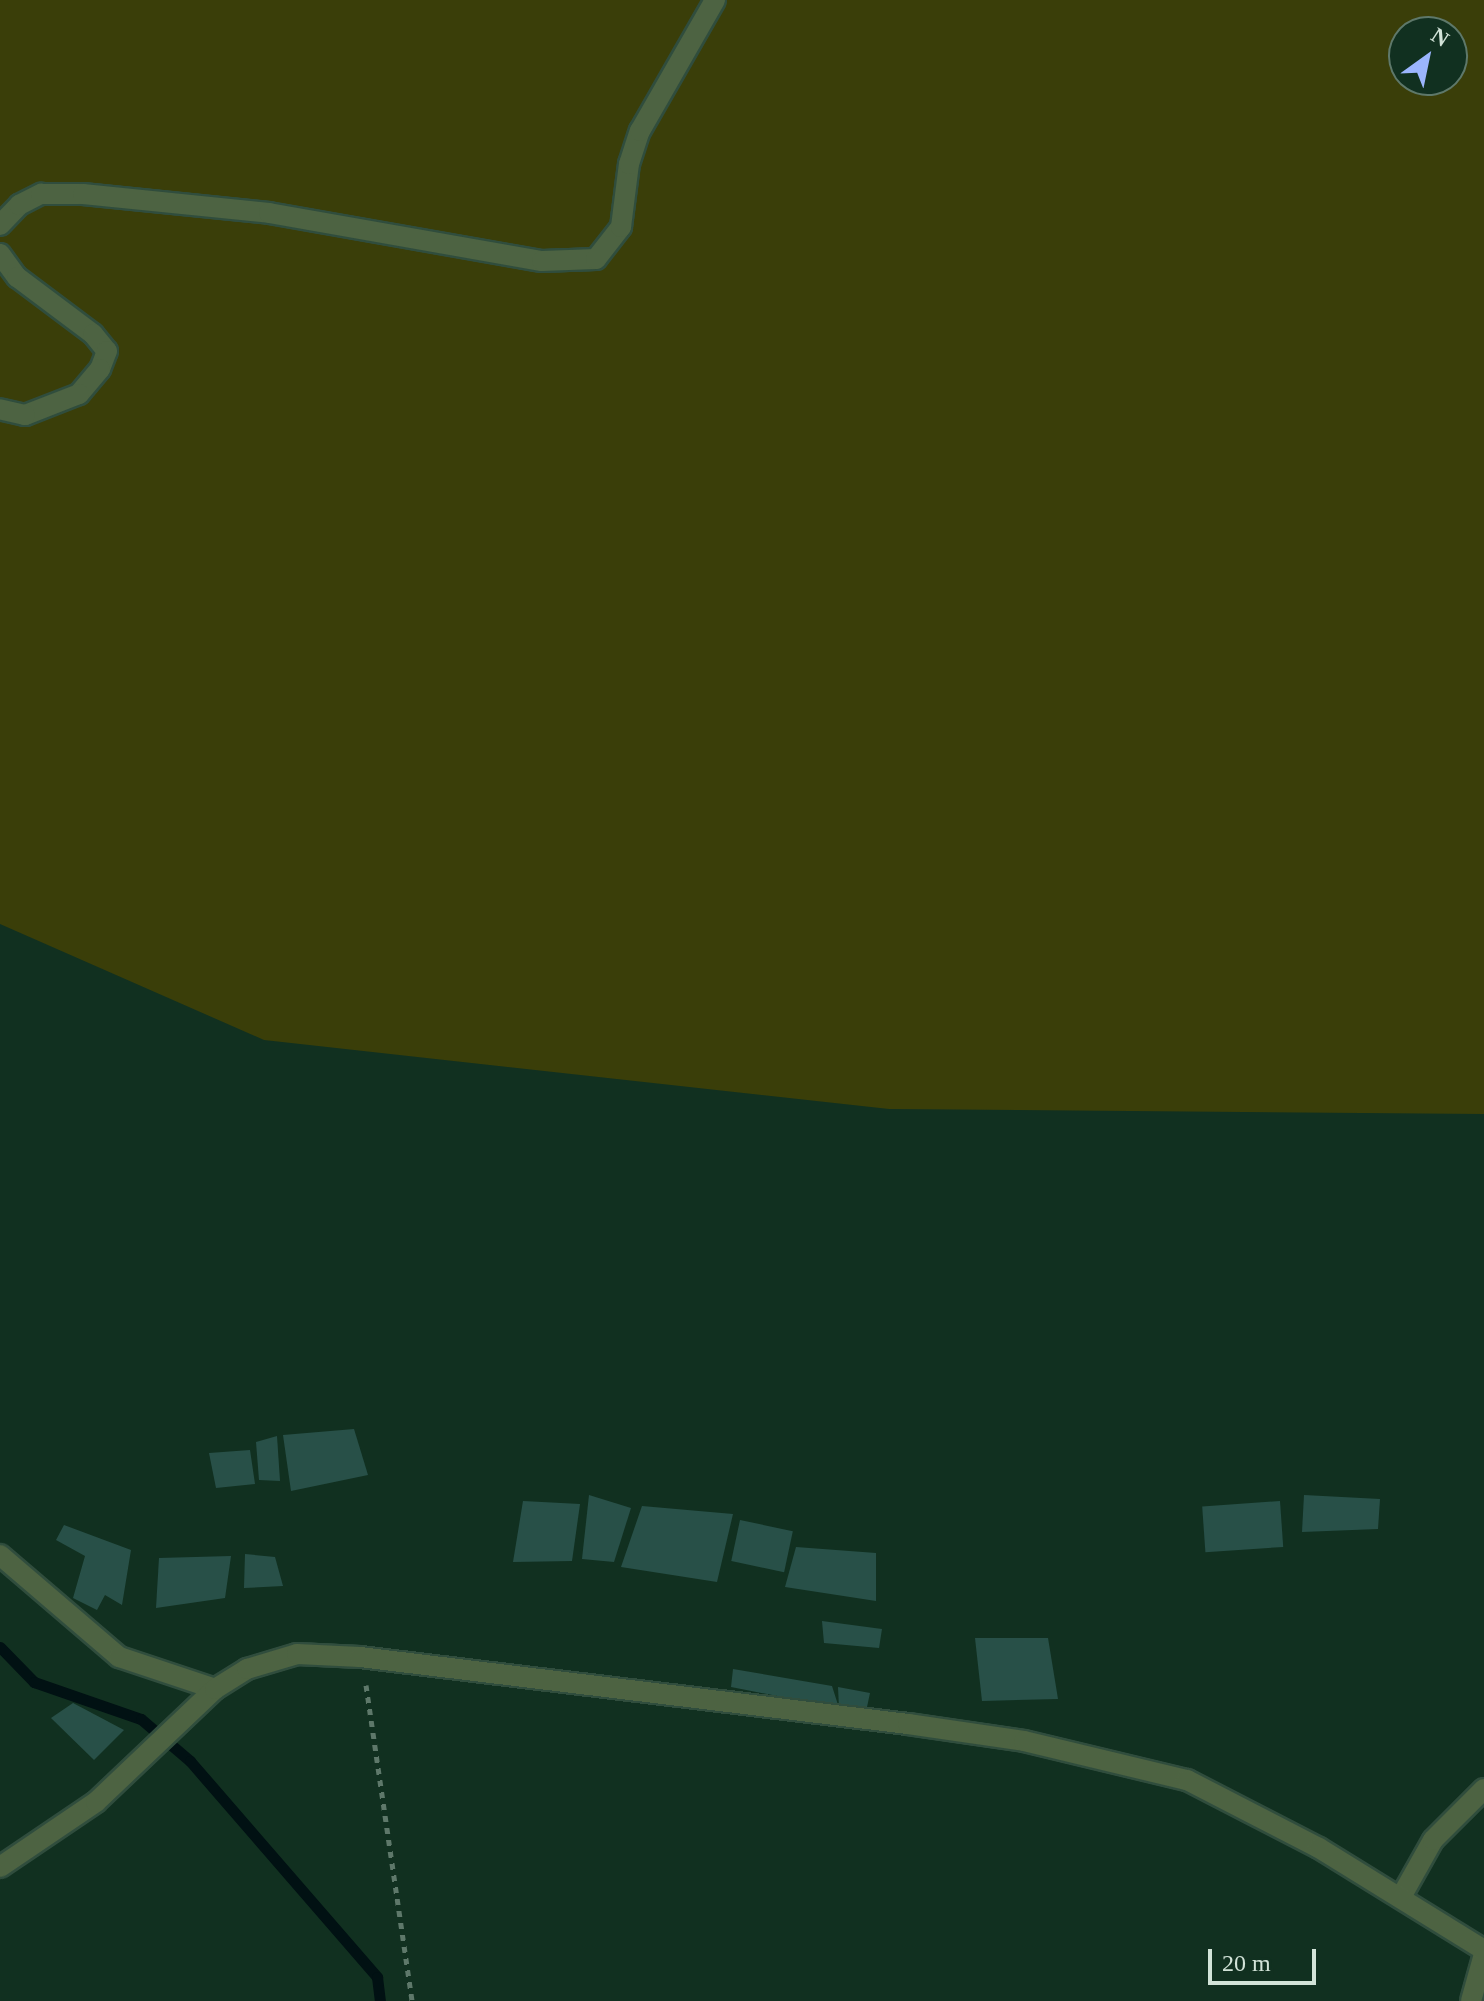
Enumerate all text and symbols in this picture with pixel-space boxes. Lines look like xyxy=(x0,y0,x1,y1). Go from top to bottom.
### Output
north arrow xyxy=(1388,16,1468,96)
text: N xyxy=(1427,22,1454,52)
scale bar xyxy=(1212,1933,1320,1983)
text: 20 m xyxy=(1222,1950,1271,1976)

